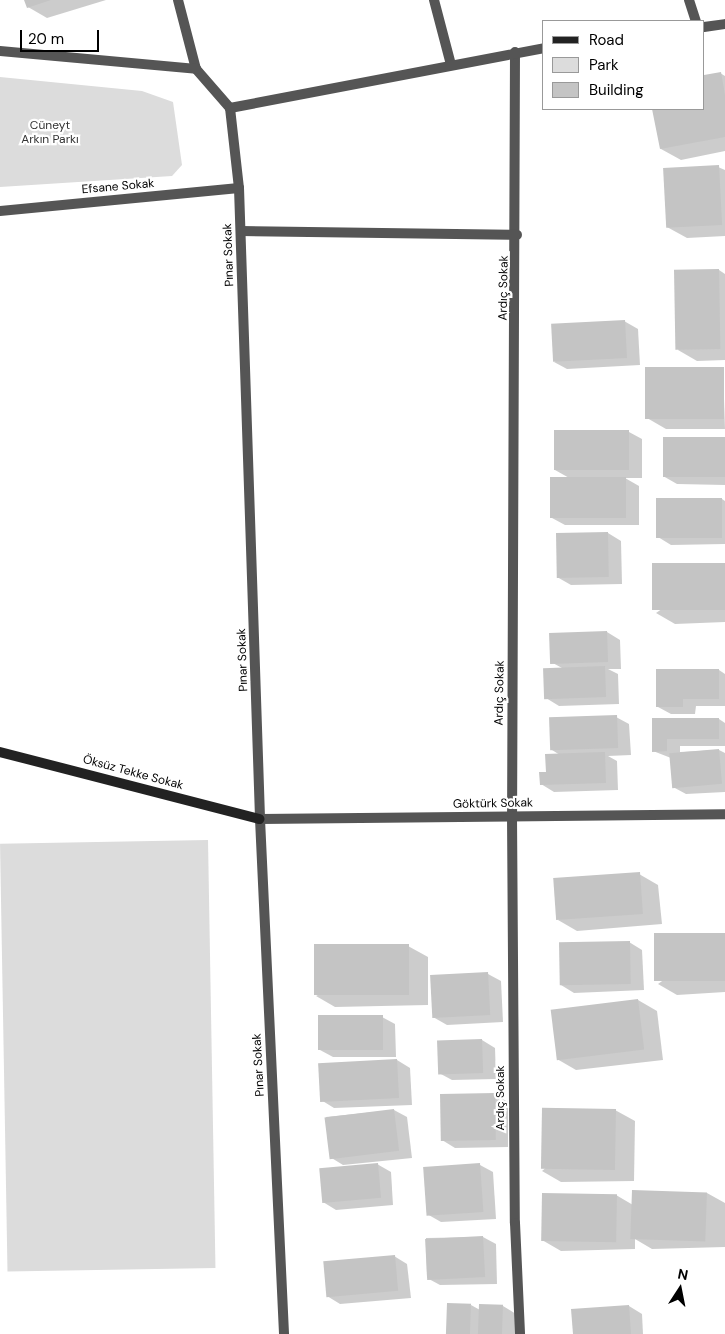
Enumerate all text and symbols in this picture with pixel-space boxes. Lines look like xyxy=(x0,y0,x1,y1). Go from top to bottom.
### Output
scale bar xyxy=(22,20,101,52)
legend xyxy=(542,20,705,110)
text: 20 m xyxy=(28,29,64,49)
text: Road xyxy=(589,30,624,50)
text: Park xyxy=(589,55,619,75)
text: Building xyxy=(589,80,644,100)
park label: Cüneyt Arkın Parkı xyxy=(21,119,79,147)
street label: Efsane Sokak xyxy=(81,177,155,197)
street label: Pınar Sokak xyxy=(221,223,237,287)
street label: Ardıç Sokak xyxy=(496,255,512,321)
street label: Pınar Sokak xyxy=(235,628,251,692)
street label: Ardıç Sokak xyxy=(492,660,508,726)
street label: Öksüz Tekke Sokak xyxy=(81,753,185,793)
street label: Göktürk Sokak xyxy=(453,796,533,812)
street label: Pınar Sokak xyxy=(250,1033,268,1097)
street label: Ardıç Sokak xyxy=(494,1065,508,1131)
north arrow xyxy=(655,1264,705,1314)
text: N xyxy=(676,1264,690,1284)

